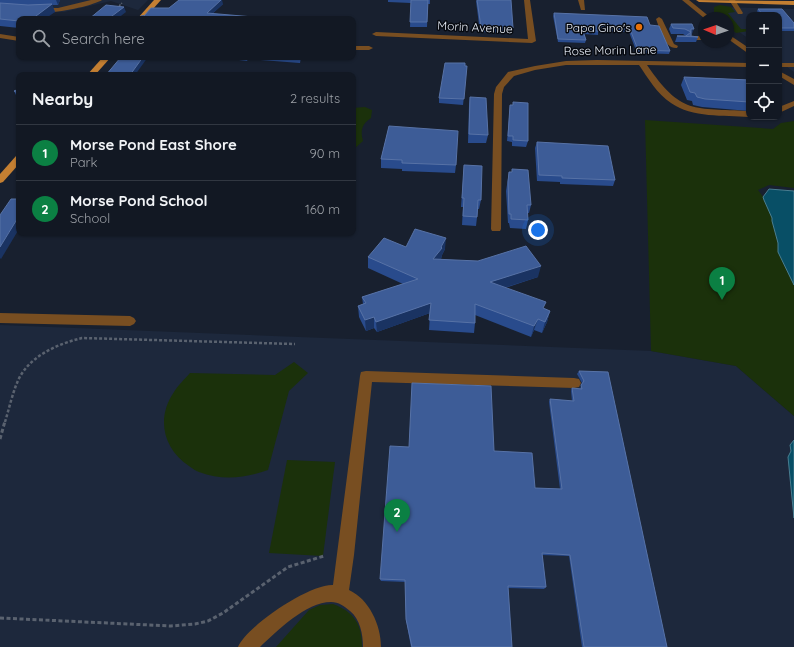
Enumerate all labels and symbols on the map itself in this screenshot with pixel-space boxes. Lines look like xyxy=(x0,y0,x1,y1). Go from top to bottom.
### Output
north arrow xyxy=(698,12,734,48)
street label: Morin Avenue xyxy=(437,18,513,36)
place label: Papa Gino's xyxy=(566,20,631,35)
marker: Papa Gino's xyxy=(634,22,644,32)
street label: Rose Morin Lane xyxy=(563,42,657,58)
your location xyxy=(528,220,548,240)
pin: 1 xyxy=(709,267,735,300)
pin: 2 xyxy=(384,499,410,532)

